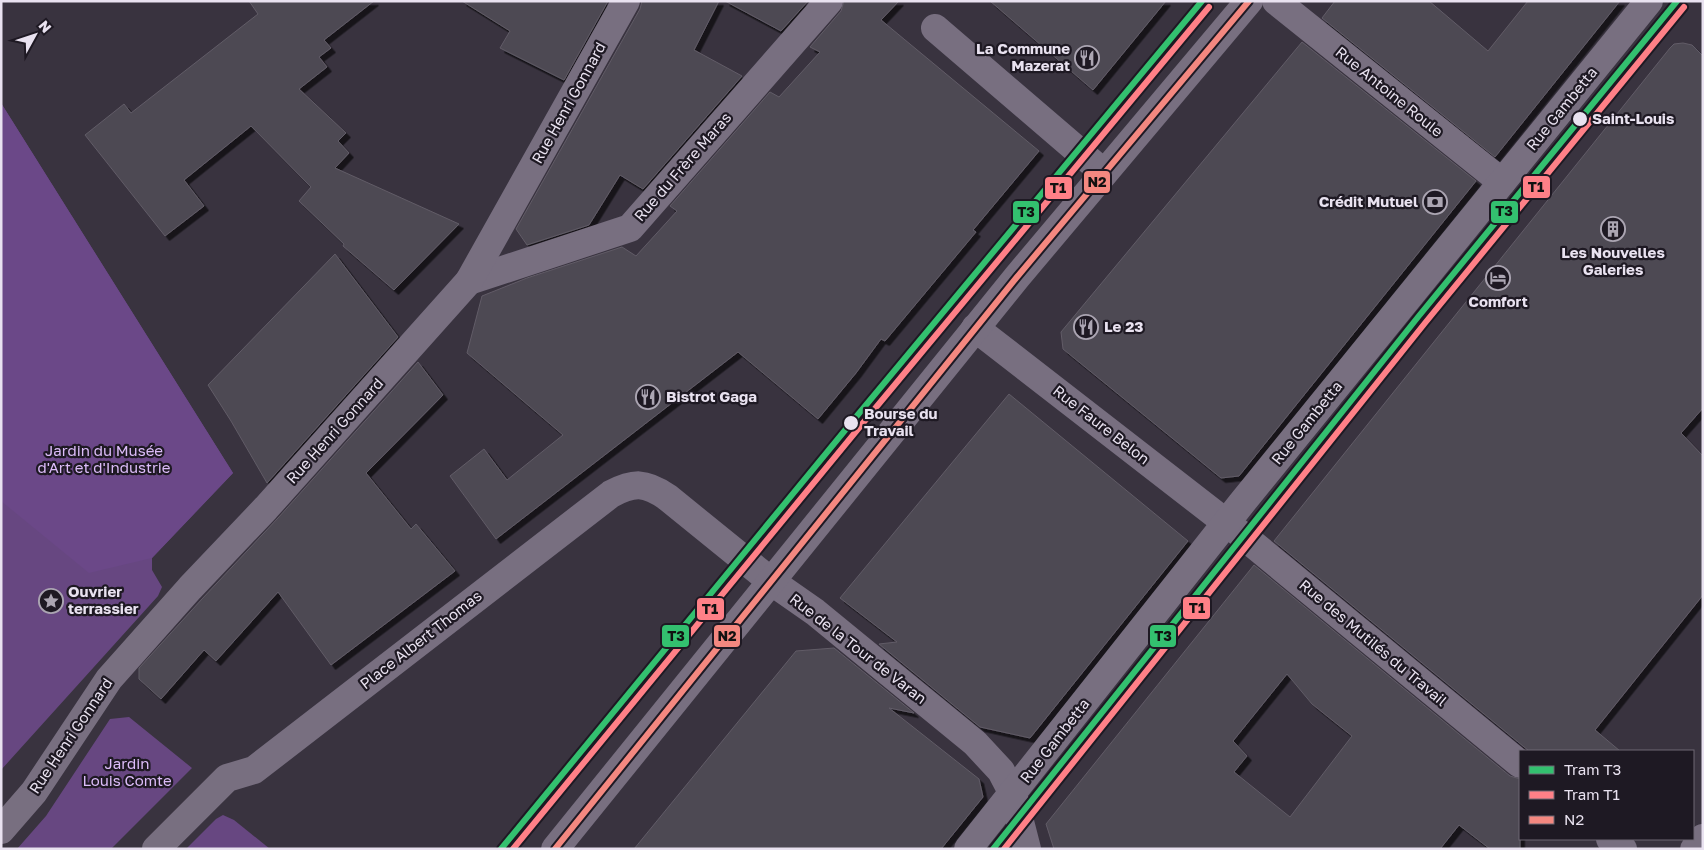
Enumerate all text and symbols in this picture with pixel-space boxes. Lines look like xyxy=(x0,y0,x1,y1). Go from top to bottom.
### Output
north arrow xyxy=(10,10,60,60)
text: N xyxy=(35,17,55,36)
street label: Rue Henri Gonnard xyxy=(527,39,609,166)
place label: La Commune Mazerat xyxy=(976,39,1070,74)
street label: Rue Antoine Roule xyxy=(1332,42,1447,140)
restaurant icon: La Commune Mazerat xyxy=(1074,45,1100,71)
street label: Rue Gambetta xyxy=(1522,63,1600,154)
street label: Rue du Frère Maras xyxy=(630,108,734,224)
place label: Saint-Louis xyxy=(1592,109,1674,127)
marker: Saint-Louis xyxy=(1571,110,1589,128)
line badge: N2 xyxy=(1083,170,1111,194)
text: N2 xyxy=(1087,173,1107,190)
line badge: T1 xyxy=(1522,175,1551,199)
line badge: T1 xyxy=(1044,176,1073,200)
text: T1 xyxy=(1528,178,1544,195)
text: T1 xyxy=(1050,179,1066,196)
bank icon: Crédit Mutuel xyxy=(1422,189,1448,215)
place label: Crédit Mutuel xyxy=(1319,192,1418,210)
line badge: T3 xyxy=(1012,200,1040,224)
line badge: T3 xyxy=(1490,200,1519,224)
text: T3 xyxy=(1495,202,1513,219)
text: T3 xyxy=(1017,203,1035,220)
building icon: Les Nouvelles Galeries xyxy=(1600,216,1626,242)
place label: Les Nouvelles Galeries xyxy=(1561,243,1665,278)
hotel icon: Comfort xyxy=(1485,265,1511,291)
place label: Comfort xyxy=(1468,292,1528,310)
restaurant icon: Le 23 xyxy=(1073,314,1099,340)
place label: Le 23 xyxy=(1104,317,1143,335)
street label: Rue Henri Gonnard xyxy=(282,374,386,487)
street label: Rue Gambetta xyxy=(1267,377,1345,468)
street label: Rue Faure Belon xyxy=(1050,381,1153,467)
restaurant icon: Bistrot Gaga xyxy=(635,384,661,410)
place label: Bistrot Gaga xyxy=(666,387,757,405)
place label: Bourse du Travail xyxy=(864,404,938,439)
marker: Bourse du Travail xyxy=(842,414,860,432)
park label: Jardin du Musée d'Art et d'Industrie xyxy=(37,441,171,476)
street label: Rue des Mutilés du Travail xyxy=(1296,575,1451,709)
place label: Ouvrier terrassier xyxy=(68,582,139,617)
street label: Place Albert Thomas xyxy=(356,586,485,692)
place icon: Ouvrier terrassier xyxy=(38,588,64,614)
street label: Rue de la Tour de Varan xyxy=(787,589,931,707)
line badge: T1 xyxy=(1182,596,1211,620)
line badge: T1 xyxy=(696,597,725,621)
text: T1 xyxy=(1189,599,1205,616)
text: T1 xyxy=(702,600,718,617)
line badge: T3 xyxy=(661,624,690,648)
line badge: N2 xyxy=(713,624,741,648)
line badge: T3 xyxy=(1149,624,1177,648)
text: T3 xyxy=(667,627,685,644)
text: N2 xyxy=(717,627,737,644)
text: T3 xyxy=(1154,627,1172,644)
street label: Rue Henri Gonnard xyxy=(25,674,116,797)
street label: Rue Gambetta xyxy=(1016,695,1093,786)
legend xyxy=(1519,750,1694,840)
park label: Jardin Louis Comte xyxy=(82,754,172,789)
text: Tram T3 xyxy=(1564,760,1621,778)
text: Tram T1 xyxy=(1564,785,1620,803)
text: N2 xyxy=(1564,810,1584,828)

